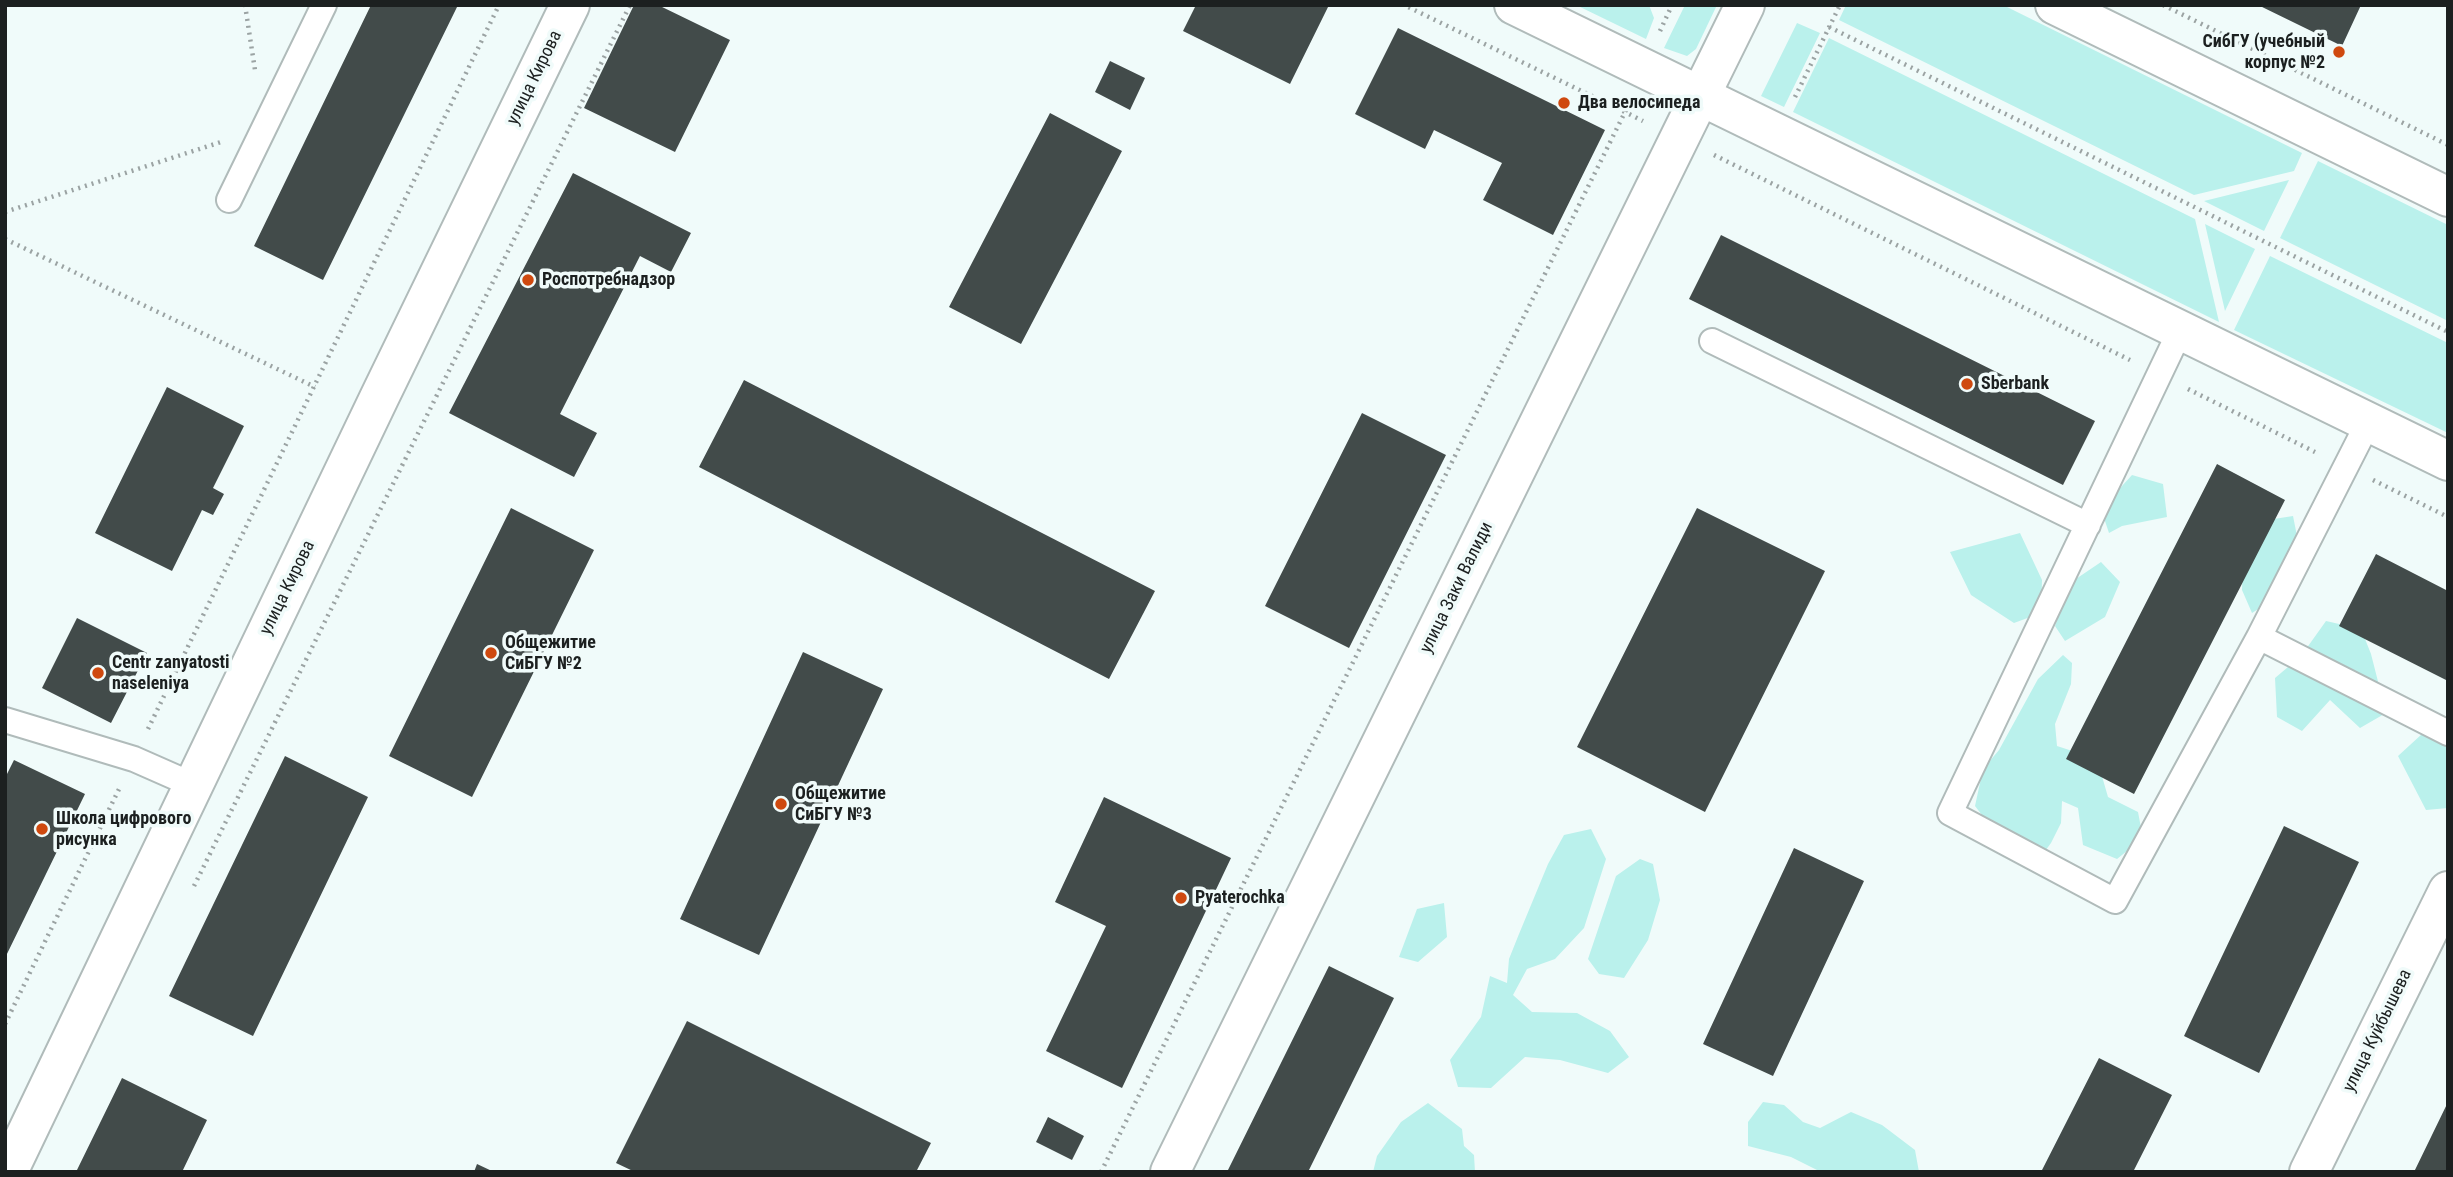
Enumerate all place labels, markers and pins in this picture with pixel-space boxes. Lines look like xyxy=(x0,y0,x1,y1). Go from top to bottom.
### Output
place label: СибГУ (учебный корпус №2 xyxy=(2203,31,2325,74)
marker: СибГУ (учебный корпус №2 xyxy=(2331,44,2347,60)
place label: Два велосипеда xyxy=(1578,92,1700,114)
marker: Два велосипеда xyxy=(1556,95,1572,111)
place label: Роспотребнадзор xyxy=(542,269,675,291)
marker: Роспотребнадзор xyxy=(520,272,536,288)
place label: Sberbank xyxy=(1981,373,2049,395)
marker: Sberbank xyxy=(1959,376,1975,392)
place label: Общежитие СиБГУ №2 xyxy=(505,632,596,674)
marker: Общежитие СиБГУ №2 xyxy=(483,645,499,661)
place label: Centr zanyatosti naseleniya xyxy=(112,652,230,694)
marker: Centr zanyatosti naseleniya xyxy=(90,665,106,681)
place label: Общежитие СиБГУ №3 xyxy=(795,783,886,826)
marker: Общежитие СиБГУ №3 xyxy=(773,796,789,812)
place label: Школа цифрового рисунка xyxy=(56,808,191,850)
marker: Школа цифрового рисунка xyxy=(34,821,50,837)
place label: Pyaterochka xyxy=(1195,887,1285,909)
marker: Pyaterochka xyxy=(1173,890,1189,906)

